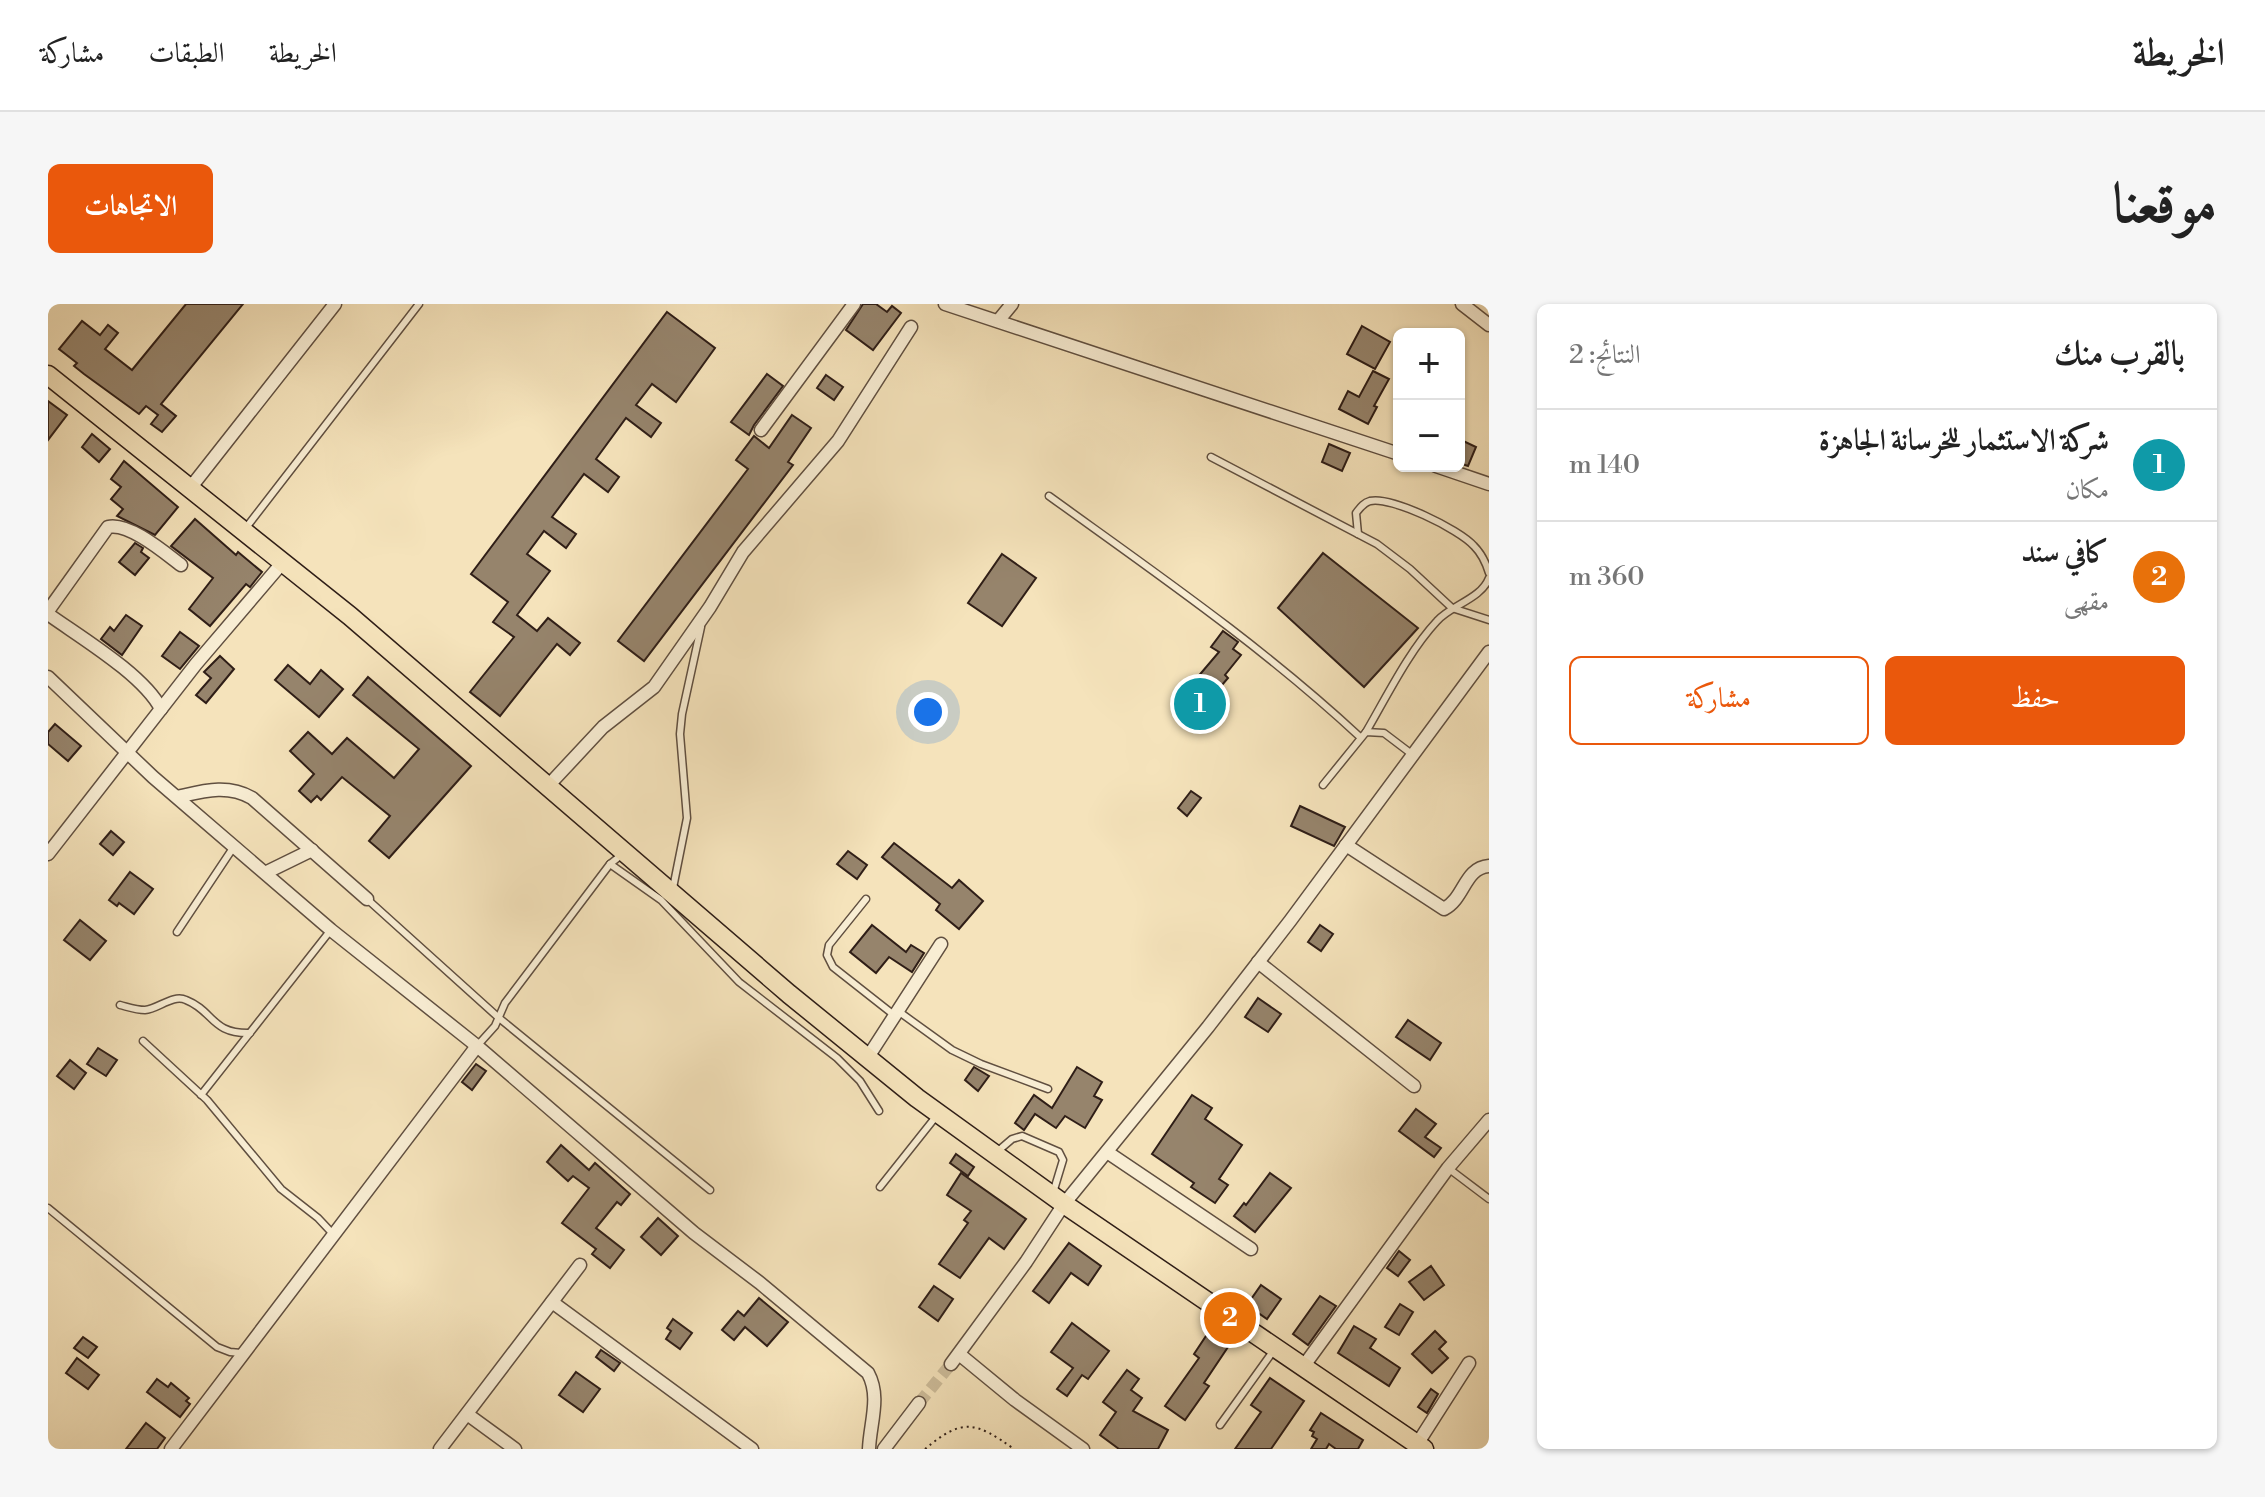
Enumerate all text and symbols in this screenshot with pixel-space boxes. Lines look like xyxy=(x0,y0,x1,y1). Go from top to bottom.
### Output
text: الخريطة xyxy=(2133,30,2225,77)
text: مشاركة xyxy=(40,36,104,71)
text: الطبقات xyxy=(148,36,225,71)
text: الخريطة xyxy=(269,36,337,71)
button: الاتجاهات xyxy=(48,164,213,253)
text: موقعنا xyxy=(2112,170,2217,240)
map controls xyxy=(1393,328,1465,472)
button: + xyxy=(1393,328,1465,400)
text: بالقرب منك xyxy=(2054,333,2185,375)
text: النتائج: 2 xyxy=(1569,339,1641,371)
button: − xyxy=(1393,400,1465,472)
text: شركة الاستثمار للخرسانة الجاهزة xyxy=(1819,422,2109,460)
text: 140 m xyxy=(1569,449,1640,481)
text: 1 xyxy=(2153,449,2165,481)
text: مكان xyxy=(2065,474,2109,506)
text: كافي سند xyxy=(2021,534,2109,572)
text: 360 m xyxy=(1569,561,1645,593)
text: 2 xyxy=(2151,561,2167,593)
text: مقهى xyxy=(2064,586,2109,618)
button: مشاركة xyxy=(1569,656,1869,745)
button: حفظ xyxy=(1885,656,2185,745)
pin: 1 xyxy=(1174,674,1226,734)
your location xyxy=(908,692,948,732)
pin: 2 xyxy=(1204,1288,1256,1348)

